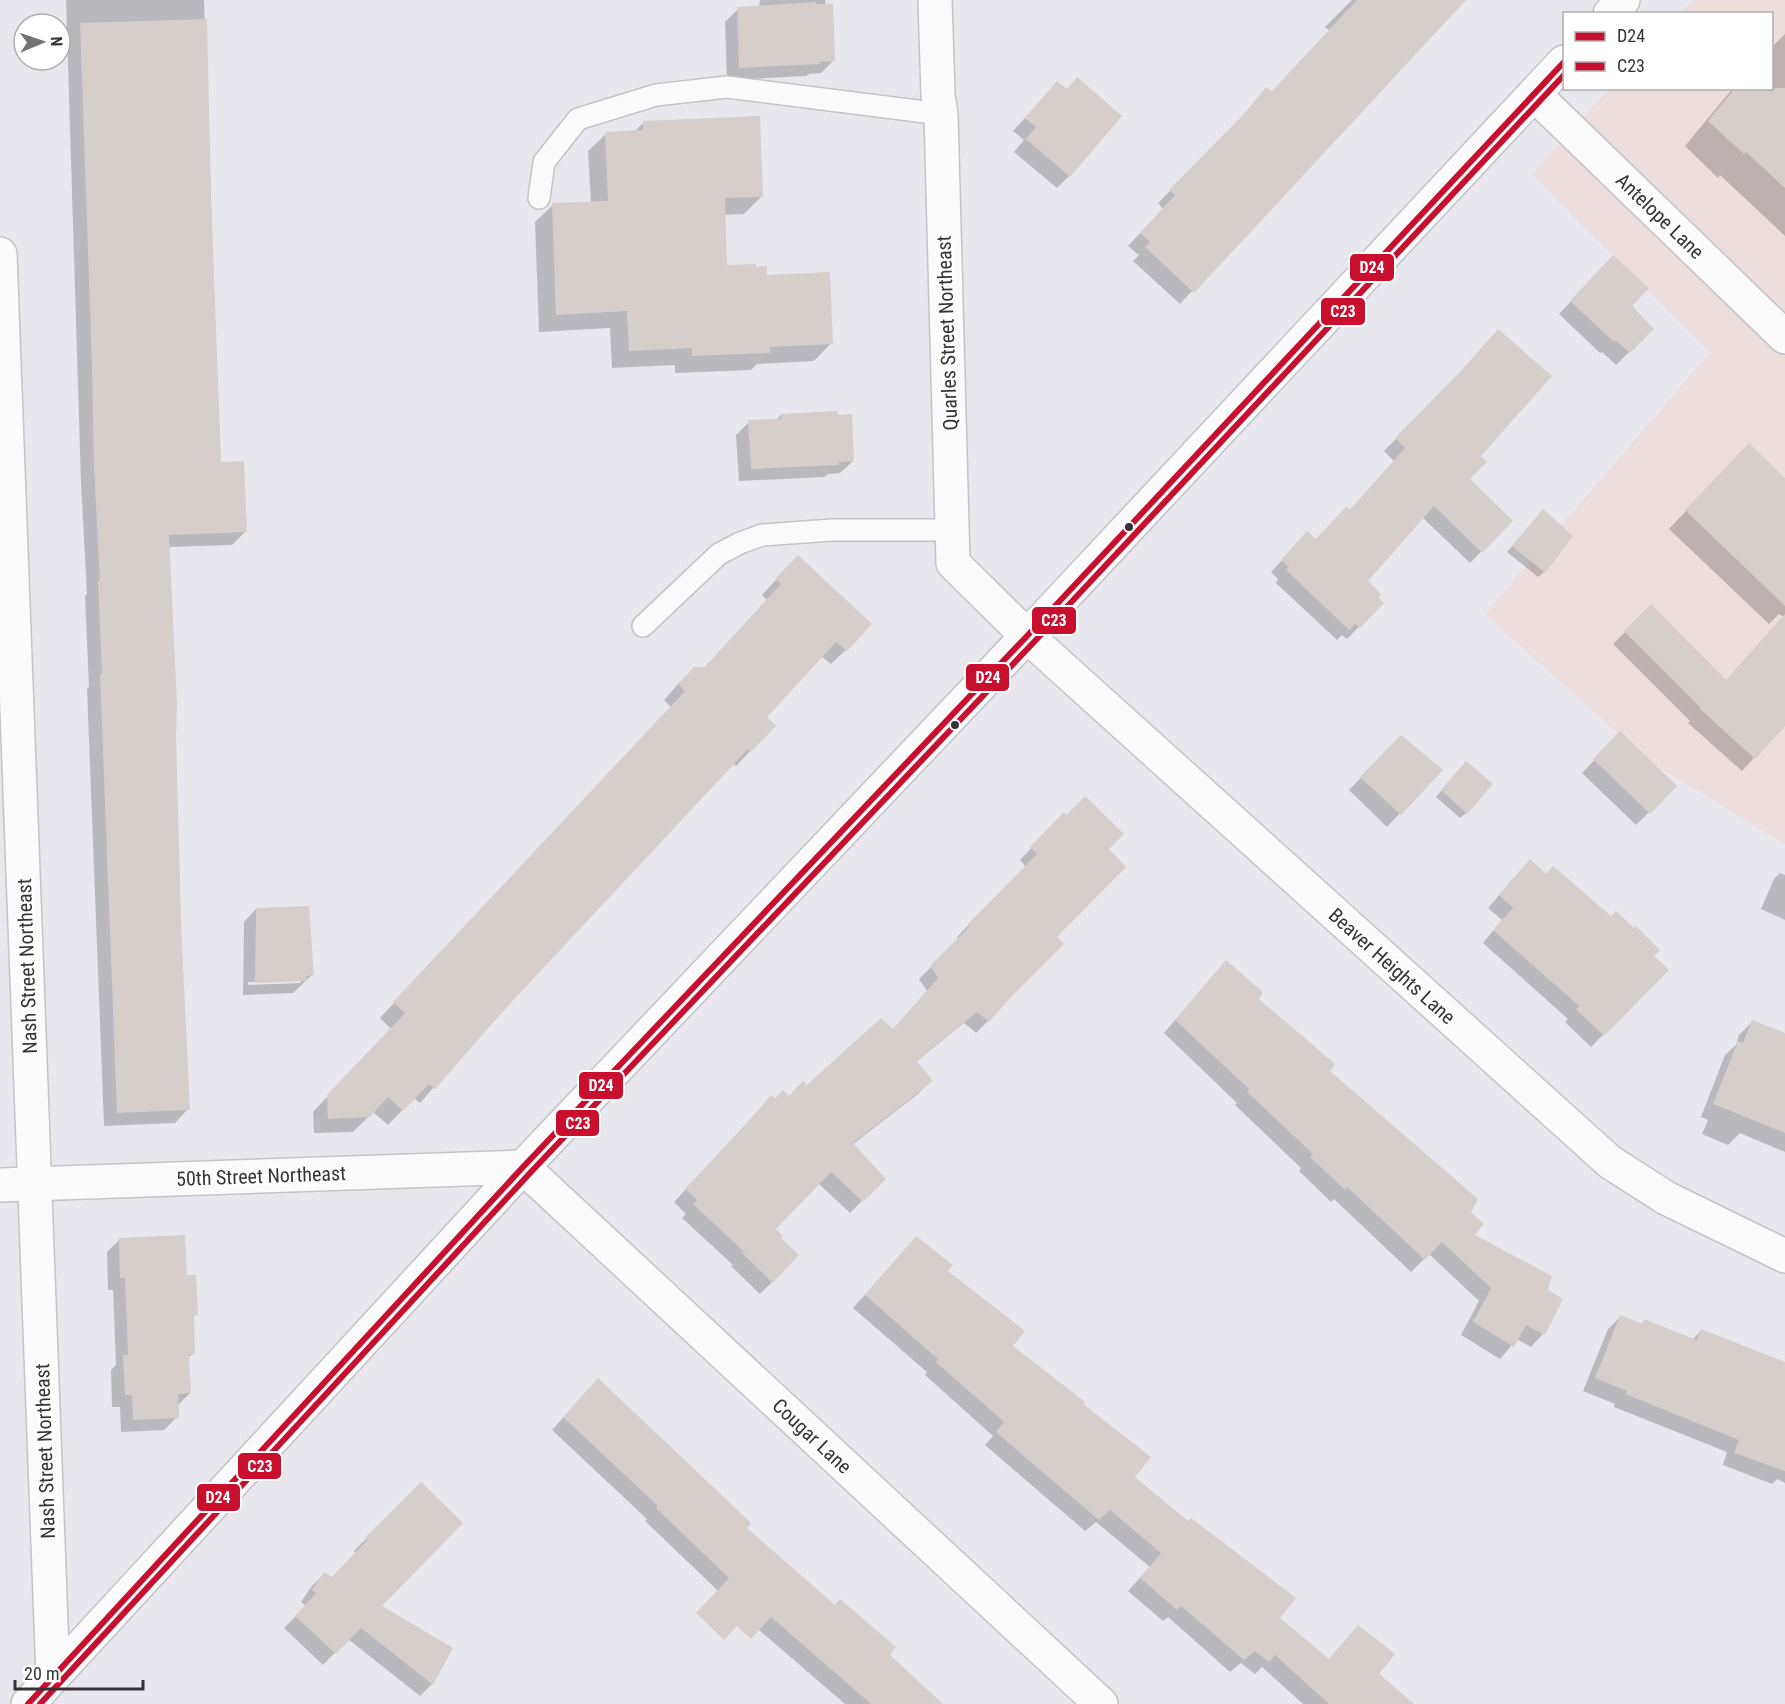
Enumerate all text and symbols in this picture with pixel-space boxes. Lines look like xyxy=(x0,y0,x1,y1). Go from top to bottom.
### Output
north arrow xyxy=(12,12,72,72)
legend xyxy=(1563,12,1773,90)
text: D24 xyxy=(1617,25,1645,46)
text: N xyxy=(47,36,66,47)
text: C23 xyxy=(1617,55,1645,76)
street label: Antelope Lane xyxy=(1611,168,1709,264)
street label: Quarles Street Northeast xyxy=(932,235,962,431)
line badge: D24 xyxy=(1349,253,1395,282)
text: D24 xyxy=(1359,258,1385,277)
line badge: C23 xyxy=(1320,297,1366,326)
text: C23 xyxy=(1330,302,1356,321)
unlabelled marker xyxy=(1123,521,1135,533)
line badge: C23 xyxy=(1031,606,1077,635)
text: C23 xyxy=(1041,611,1067,630)
line badge: D24 xyxy=(965,663,1010,692)
text: D24 xyxy=(975,668,1001,687)
unlabelled marker xyxy=(949,719,961,731)
street label: Nash Street Northeast xyxy=(12,878,42,1054)
street label: Beaver Heights Lane xyxy=(1324,903,1460,1029)
line badge: D24 xyxy=(578,1071,624,1100)
text: D24 xyxy=(588,1076,614,1095)
line badge: C23 xyxy=(555,1109,600,1137)
text: C23 xyxy=(565,1114,591,1133)
street label: 50th Street Northeast xyxy=(176,1161,346,1191)
street label: Nash Street Northeast xyxy=(30,1363,60,1539)
street label: Cougar Lane xyxy=(767,1393,857,1479)
line badge: C23 xyxy=(237,1452,282,1480)
text: C23 xyxy=(247,1457,273,1476)
line badge: D24 xyxy=(196,1483,241,1512)
text: D24 xyxy=(205,1488,231,1507)
scale bar xyxy=(15,1653,142,1691)
text: 20 m xyxy=(24,1663,59,1684)

